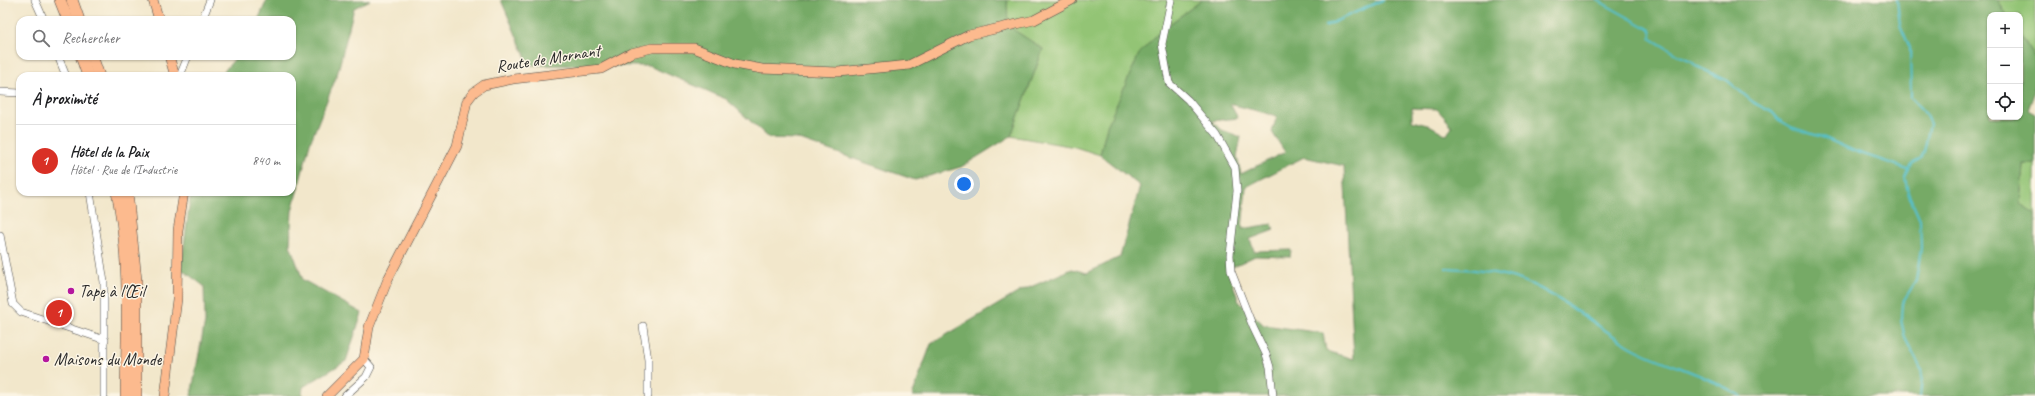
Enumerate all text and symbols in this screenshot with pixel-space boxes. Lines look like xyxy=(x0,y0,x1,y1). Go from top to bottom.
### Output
map controls xyxy=(1987,12,2023,120)
button: + xyxy=(1987,12,2023,48)
search box xyxy=(16,16,296,60)
icon: search xyxy=(30,27,52,49)
text: Rechercher xyxy=(62,29,120,48)
street label: Route de Mornant xyxy=(495,40,604,77)
button: − xyxy=(1987,48,2023,84)
button: locate xyxy=(1987,84,2023,120)
text: À proximité xyxy=(32,88,97,109)
text: Hôtel de la Paix xyxy=(70,143,149,162)
text: 1 xyxy=(42,153,48,169)
text: 840 m xyxy=(252,153,280,169)
text: Hôtel · Rue de l'Industrie xyxy=(70,162,177,178)
your location xyxy=(954,174,974,194)
place label: Tape à l'Œil xyxy=(79,281,148,302)
marker: Tape à l'Œil xyxy=(66,286,76,296)
pin: 1 xyxy=(46,298,72,328)
place label: Maisons du Monde xyxy=(54,349,163,370)
marker: Maisons du Monde xyxy=(41,354,51,364)

